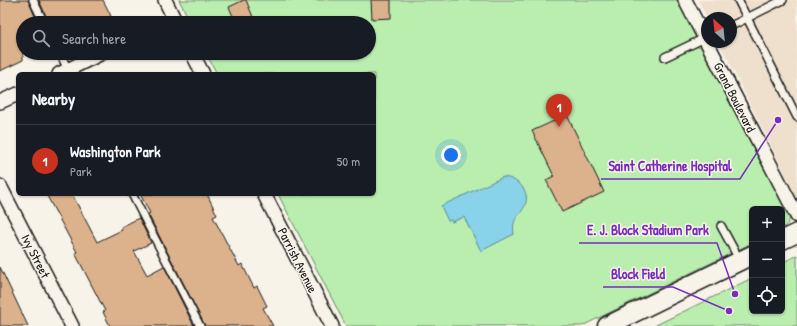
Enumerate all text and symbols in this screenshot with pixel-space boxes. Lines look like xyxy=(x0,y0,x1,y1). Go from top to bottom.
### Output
north arrow xyxy=(701,12,737,48)
search box xyxy=(16,16,376,60)
icon: search xyxy=(30,27,52,49)
text: Search here xyxy=(62,28,126,49)
street label: Grand Boulevard xyxy=(710,59,760,135)
text: Nearby xyxy=(32,87,75,110)
pin: 1 xyxy=(546,94,572,127)
text: Washington Park xyxy=(70,141,161,162)
your location xyxy=(441,145,461,165)
text: 1 xyxy=(43,152,47,170)
text: 50 m xyxy=(337,152,360,170)
callout: Saint Catherine Hospital xyxy=(601,153,740,179)
text: Saint Catherine Hospital xyxy=(608,156,732,177)
text: Park xyxy=(70,162,92,180)
map controls xyxy=(749,206,785,314)
button: + xyxy=(749,206,785,242)
callout: E. J. Block Stadium Park xyxy=(579,217,717,243)
text: E. J. Block Stadium Park xyxy=(587,220,709,239)
street label: Parrish Avenue xyxy=(274,224,322,296)
street label: Ivy Street xyxy=(17,231,55,281)
button: − xyxy=(749,242,785,278)
callout: Block Field xyxy=(603,261,673,287)
text: Block Field xyxy=(611,264,666,283)
button: locate xyxy=(749,278,785,314)

